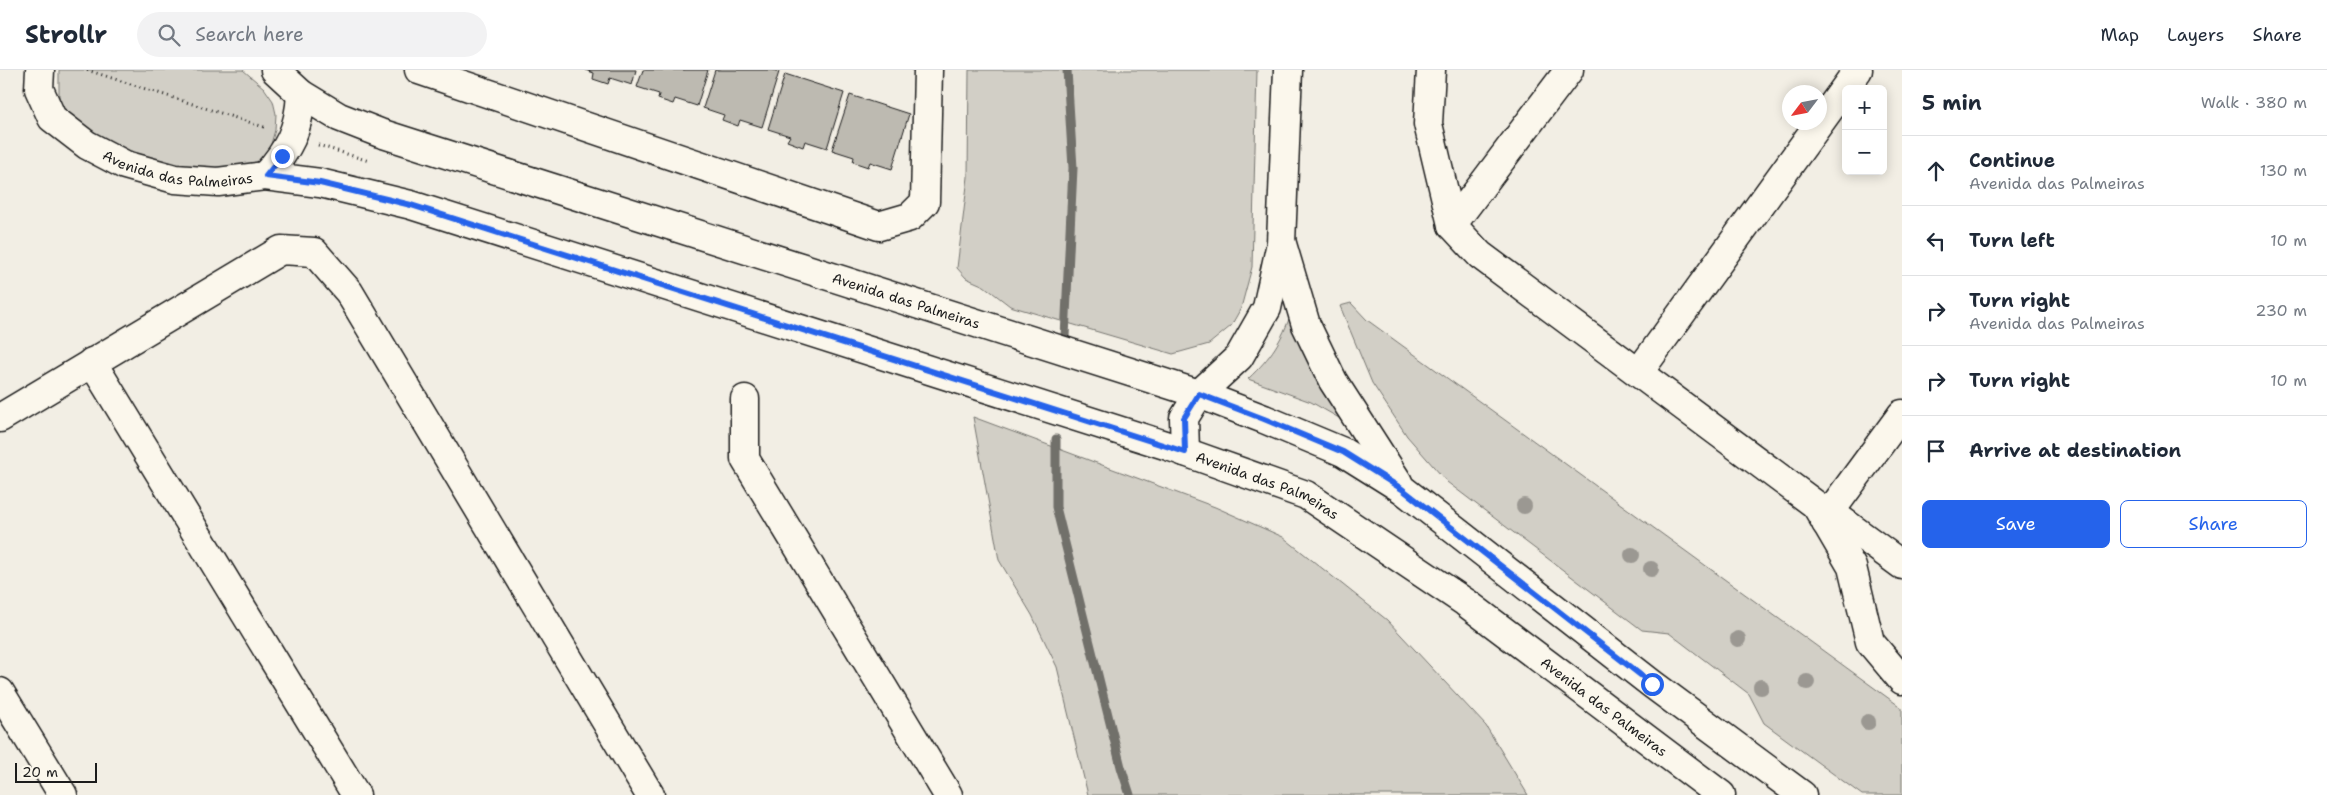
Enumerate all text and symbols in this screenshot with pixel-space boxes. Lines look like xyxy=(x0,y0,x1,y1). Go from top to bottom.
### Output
search box xyxy=(137,12,487,57)
text: Strollr xyxy=(25,19,107,51)
icon: search xyxy=(155,21,183,49)
text: Search here xyxy=(195,22,304,47)
text: Map xyxy=(2101,23,2139,47)
text: Layers xyxy=(2167,23,2224,47)
text: Share xyxy=(2252,23,2302,47)
north arrow xyxy=(1782,85,1827,130)
map controls xyxy=(1842,85,1887,175)
button: + xyxy=(1842,85,1887,130)
text: 5 min xyxy=(1922,89,1982,117)
text: Walk · 380 m xyxy=(2201,92,2307,113)
button: − xyxy=(1842,130,1887,175)
route end xyxy=(271,145,294,168)
street label: Avenida das Palmeiras xyxy=(100,146,254,191)
text: Continue xyxy=(1969,148,2055,173)
icon: ahead xyxy=(1922,157,1950,185)
text: 130 m xyxy=(2260,160,2307,181)
text: Avenida das Palmeiras xyxy=(1969,173,2145,194)
icon: left xyxy=(1922,227,1950,255)
text: Turn left xyxy=(1969,228,2055,253)
text: 10 m xyxy=(2270,230,2307,251)
street label: Avenida das Palmeiras xyxy=(830,269,982,333)
text: Turn right xyxy=(1969,288,2070,313)
icon: right xyxy=(1922,297,1950,325)
text: 230 m xyxy=(2255,300,2307,321)
text: Avenida das Palmeiras xyxy=(1969,313,2145,334)
icon: right xyxy=(1922,367,1950,395)
text: Turn right xyxy=(1969,368,2070,393)
text: 10 m xyxy=(2270,370,2307,391)
icon: arrive xyxy=(1922,437,1950,465)
text: Arrive at destination xyxy=(1969,438,2181,463)
street label: Avenida das Palmeiras xyxy=(1193,448,1342,524)
button: Save xyxy=(1922,500,2110,548)
button: Share xyxy=(2120,500,2307,548)
street label: Avenida das Palmeiras xyxy=(1537,653,1671,760)
route start xyxy=(1641,673,1664,696)
scale bar xyxy=(15,760,98,783)
text: 20 m xyxy=(22,763,58,781)

